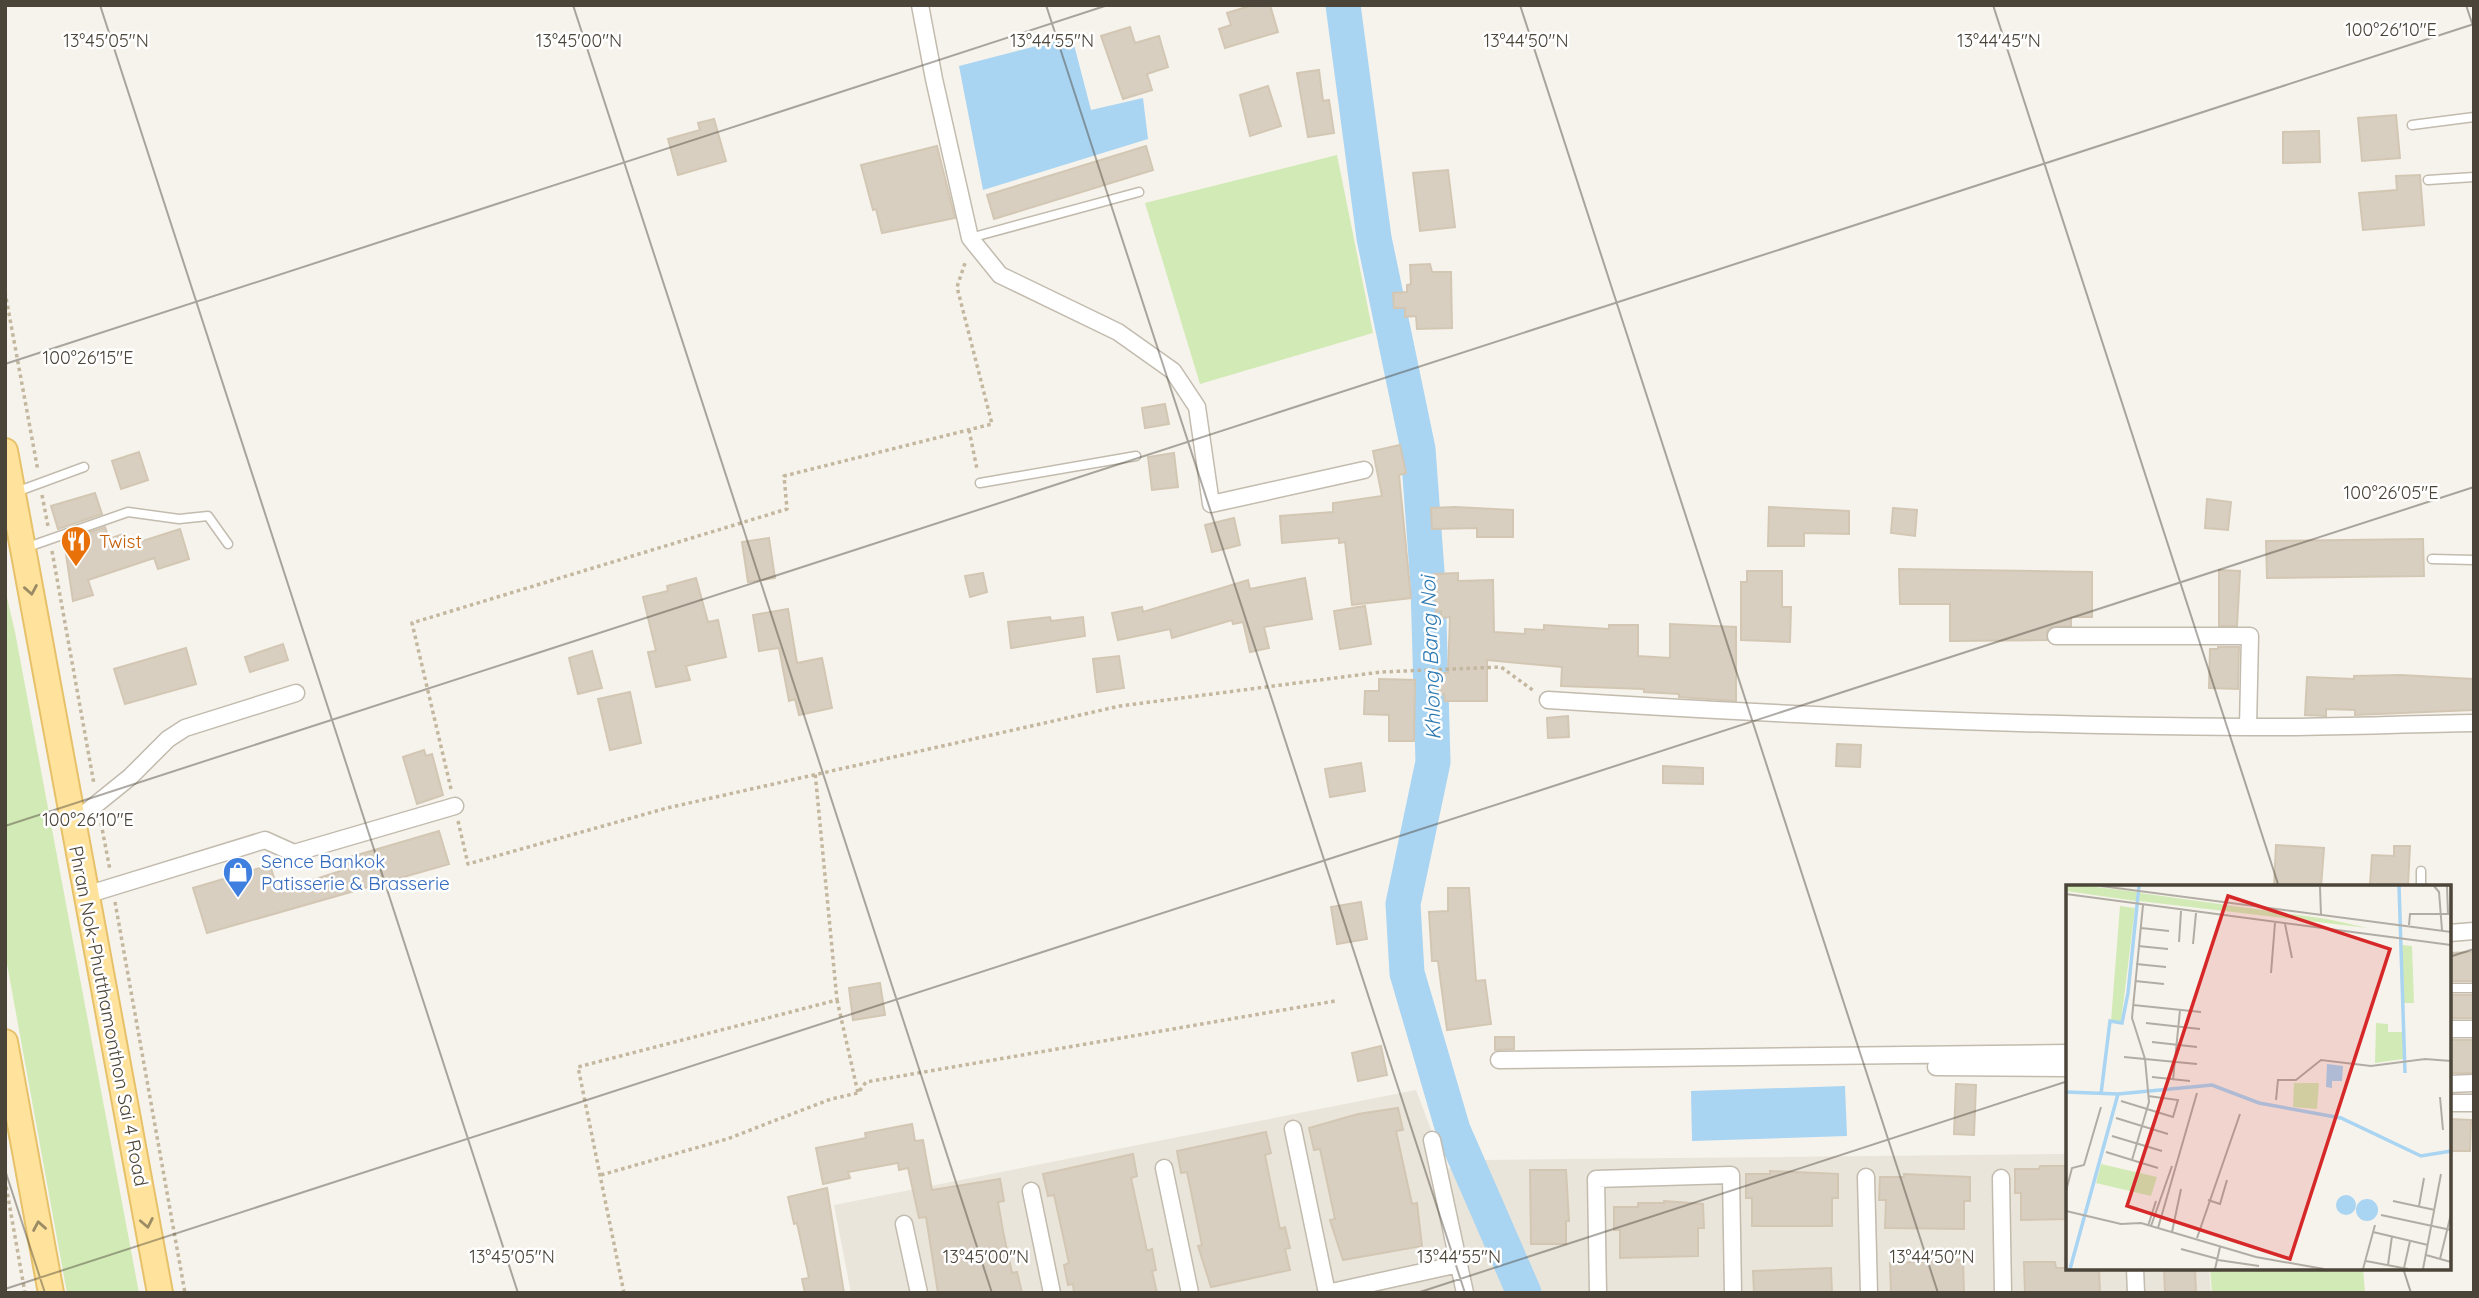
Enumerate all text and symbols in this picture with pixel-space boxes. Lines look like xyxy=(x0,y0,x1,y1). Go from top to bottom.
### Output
text: 100°26'10"E xyxy=(2345,18,2437,41)
text: 13°45'05"N xyxy=(63,29,149,52)
text: 13°45'00"N xyxy=(536,29,622,52)
text: 13°44'55"N xyxy=(1010,29,1094,52)
text: 13°44'50"N xyxy=(1483,29,1569,52)
text: 13°44'45"N xyxy=(1957,29,2041,52)
text: 100°26'15"E xyxy=(43,346,133,369)
text: 100°26'05"E xyxy=(2344,481,2438,504)
restaurant icon: Twist xyxy=(59,524,93,568)
place label: Twist xyxy=(99,529,142,553)
water label: Khlong Bang Noi xyxy=(1414,573,1446,741)
one-way arrow xyxy=(23,584,38,596)
text: 100°26'10"E xyxy=(42,808,134,831)
street label: Phran Nok-Phutthamonthon Sai 4 Road xyxy=(64,844,154,1188)
place label: Sence Bankok Patisserie & Brasserie xyxy=(261,849,450,895)
shop icon: Sence Bankok Patisserie & Brasserie xyxy=(221,855,255,899)
inset map xyxy=(2066,885,2451,1270)
one-way arrow xyxy=(139,1217,154,1229)
one-way arrow xyxy=(32,1220,47,1232)
text: 13°45'05"N xyxy=(469,1245,555,1268)
text: 13°45'00"N xyxy=(943,1245,1029,1268)
text: 13°44'55"N xyxy=(1417,1245,1501,1268)
text: 13°44'50"N xyxy=(1889,1245,1975,1268)

